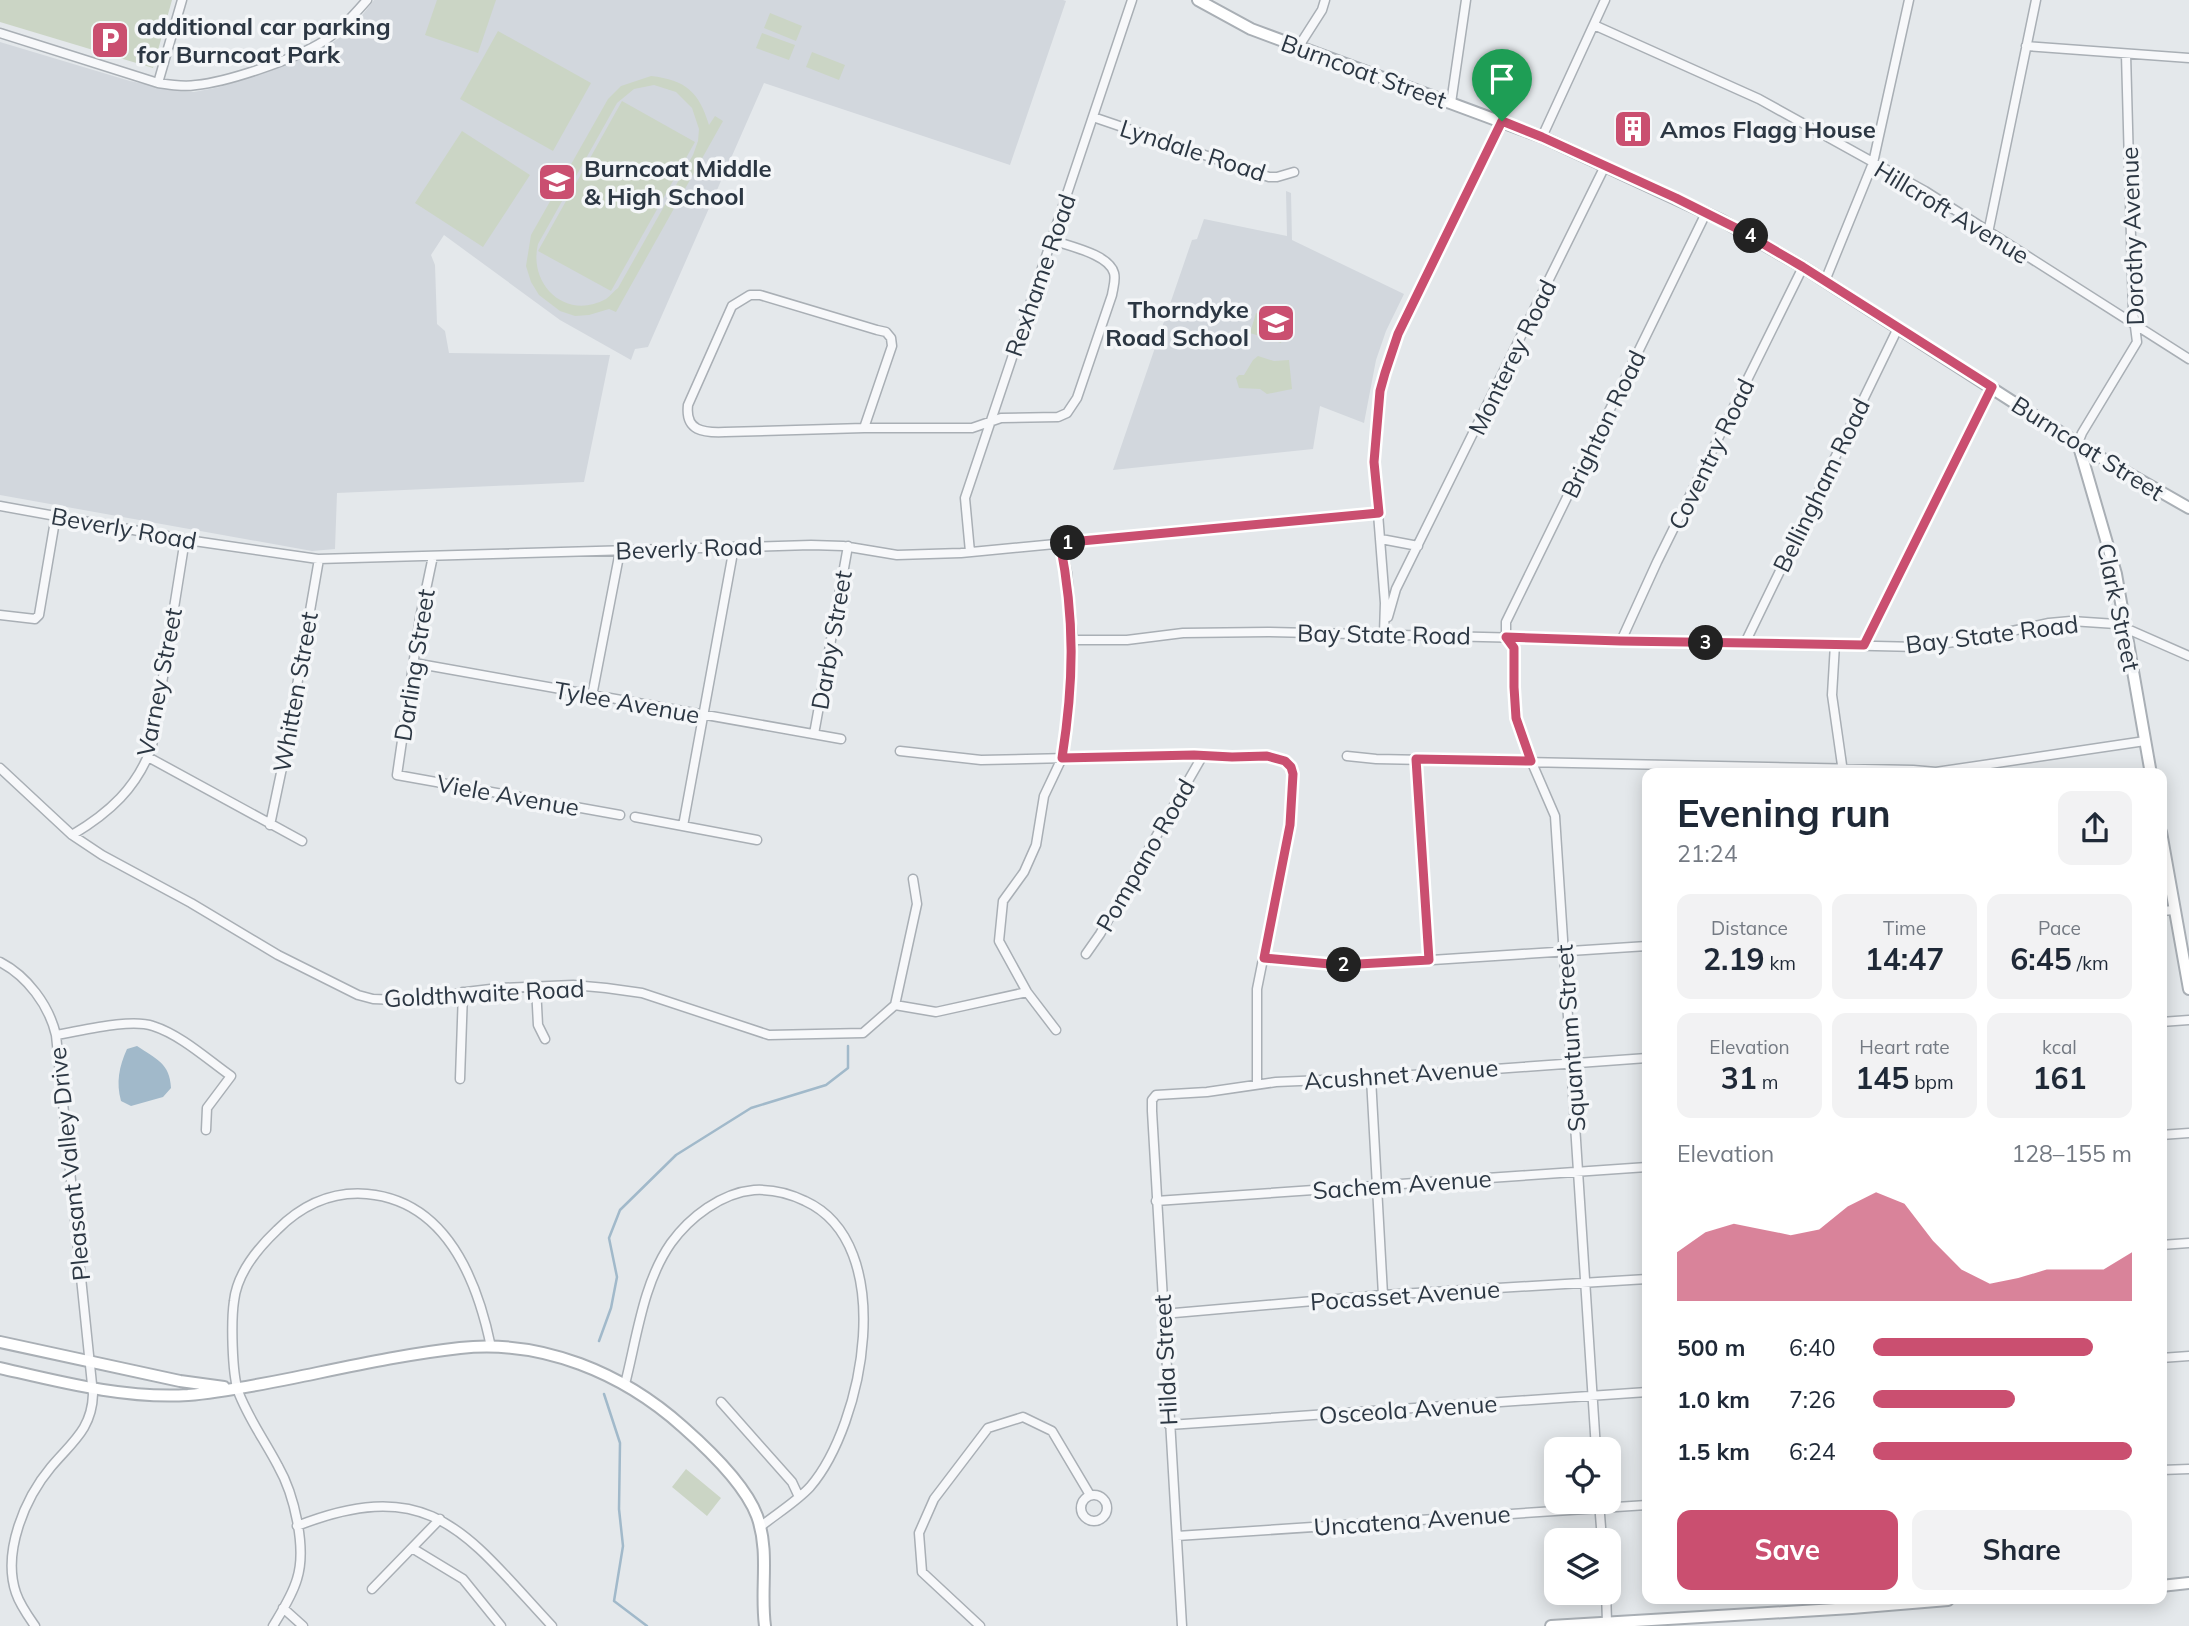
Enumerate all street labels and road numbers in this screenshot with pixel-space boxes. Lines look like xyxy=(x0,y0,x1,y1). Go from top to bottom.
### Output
street label: Burncoat Street xyxy=(1277,27,1451,115)
street label: Lyndale Road xyxy=(1116,112,1270,188)
street label: Dorothy Avenue xyxy=(2114,146,2150,326)
street label: Hillcroft Avenue xyxy=(1869,154,2035,270)
street label: Rexhame Road xyxy=(998,190,1082,360)
street label: Monterey Road xyxy=(1461,274,1563,440)
street label: Brighton Road xyxy=(1554,345,1652,503)
street label: Coventry Road xyxy=(1661,374,1761,534)
street label: Burncoat Street xyxy=(2006,389,2170,507)
street label: Bellingham Road xyxy=(1766,393,1876,577)
street label: Beverly Road xyxy=(49,500,199,556)
street label: Beverly Road xyxy=(615,530,763,566)
street label: Clark Street xyxy=(2091,540,2147,674)
street label: Darby Street xyxy=(804,568,858,712)
street label: Darling Street xyxy=(387,587,441,743)
street label: Varney Street xyxy=(130,605,188,759)
street label: Whitten Street xyxy=(266,609,324,775)
street label: Bay State Road xyxy=(1904,609,2080,659)
street label: Bay State Road xyxy=(1297,617,1471,651)
street label: Tylee Avenue xyxy=(552,674,702,730)
street label: Viele Avenue xyxy=(434,768,582,822)
street label: Pompano Road xyxy=(1089,773,1201,937)
street label: Squantum Street xyxy=(1548,943,1592,1133)
street label: Goldthwaite Road xyxy=(383,973,585,1013)
street label: Pleasant Valley Drive xyxy=(42,1046,96,1282)
street label: Acushnet Avenue xyxy=(1303,1052,1499,1096)
street label: Sachem Avenue xyxy=(1312,1163,1492,1205)
street label: Pocasset Avenue xyxy=(1309,1273,1501,1317)
street label: Hilda Street xyxy=(1147,1294,1183,1426)
street label: Osceola Avenue xyxy=(1318,1388,1498,1430)
street label: Uncatena Avenue xyxy=(1312,1498,1512,1542)

